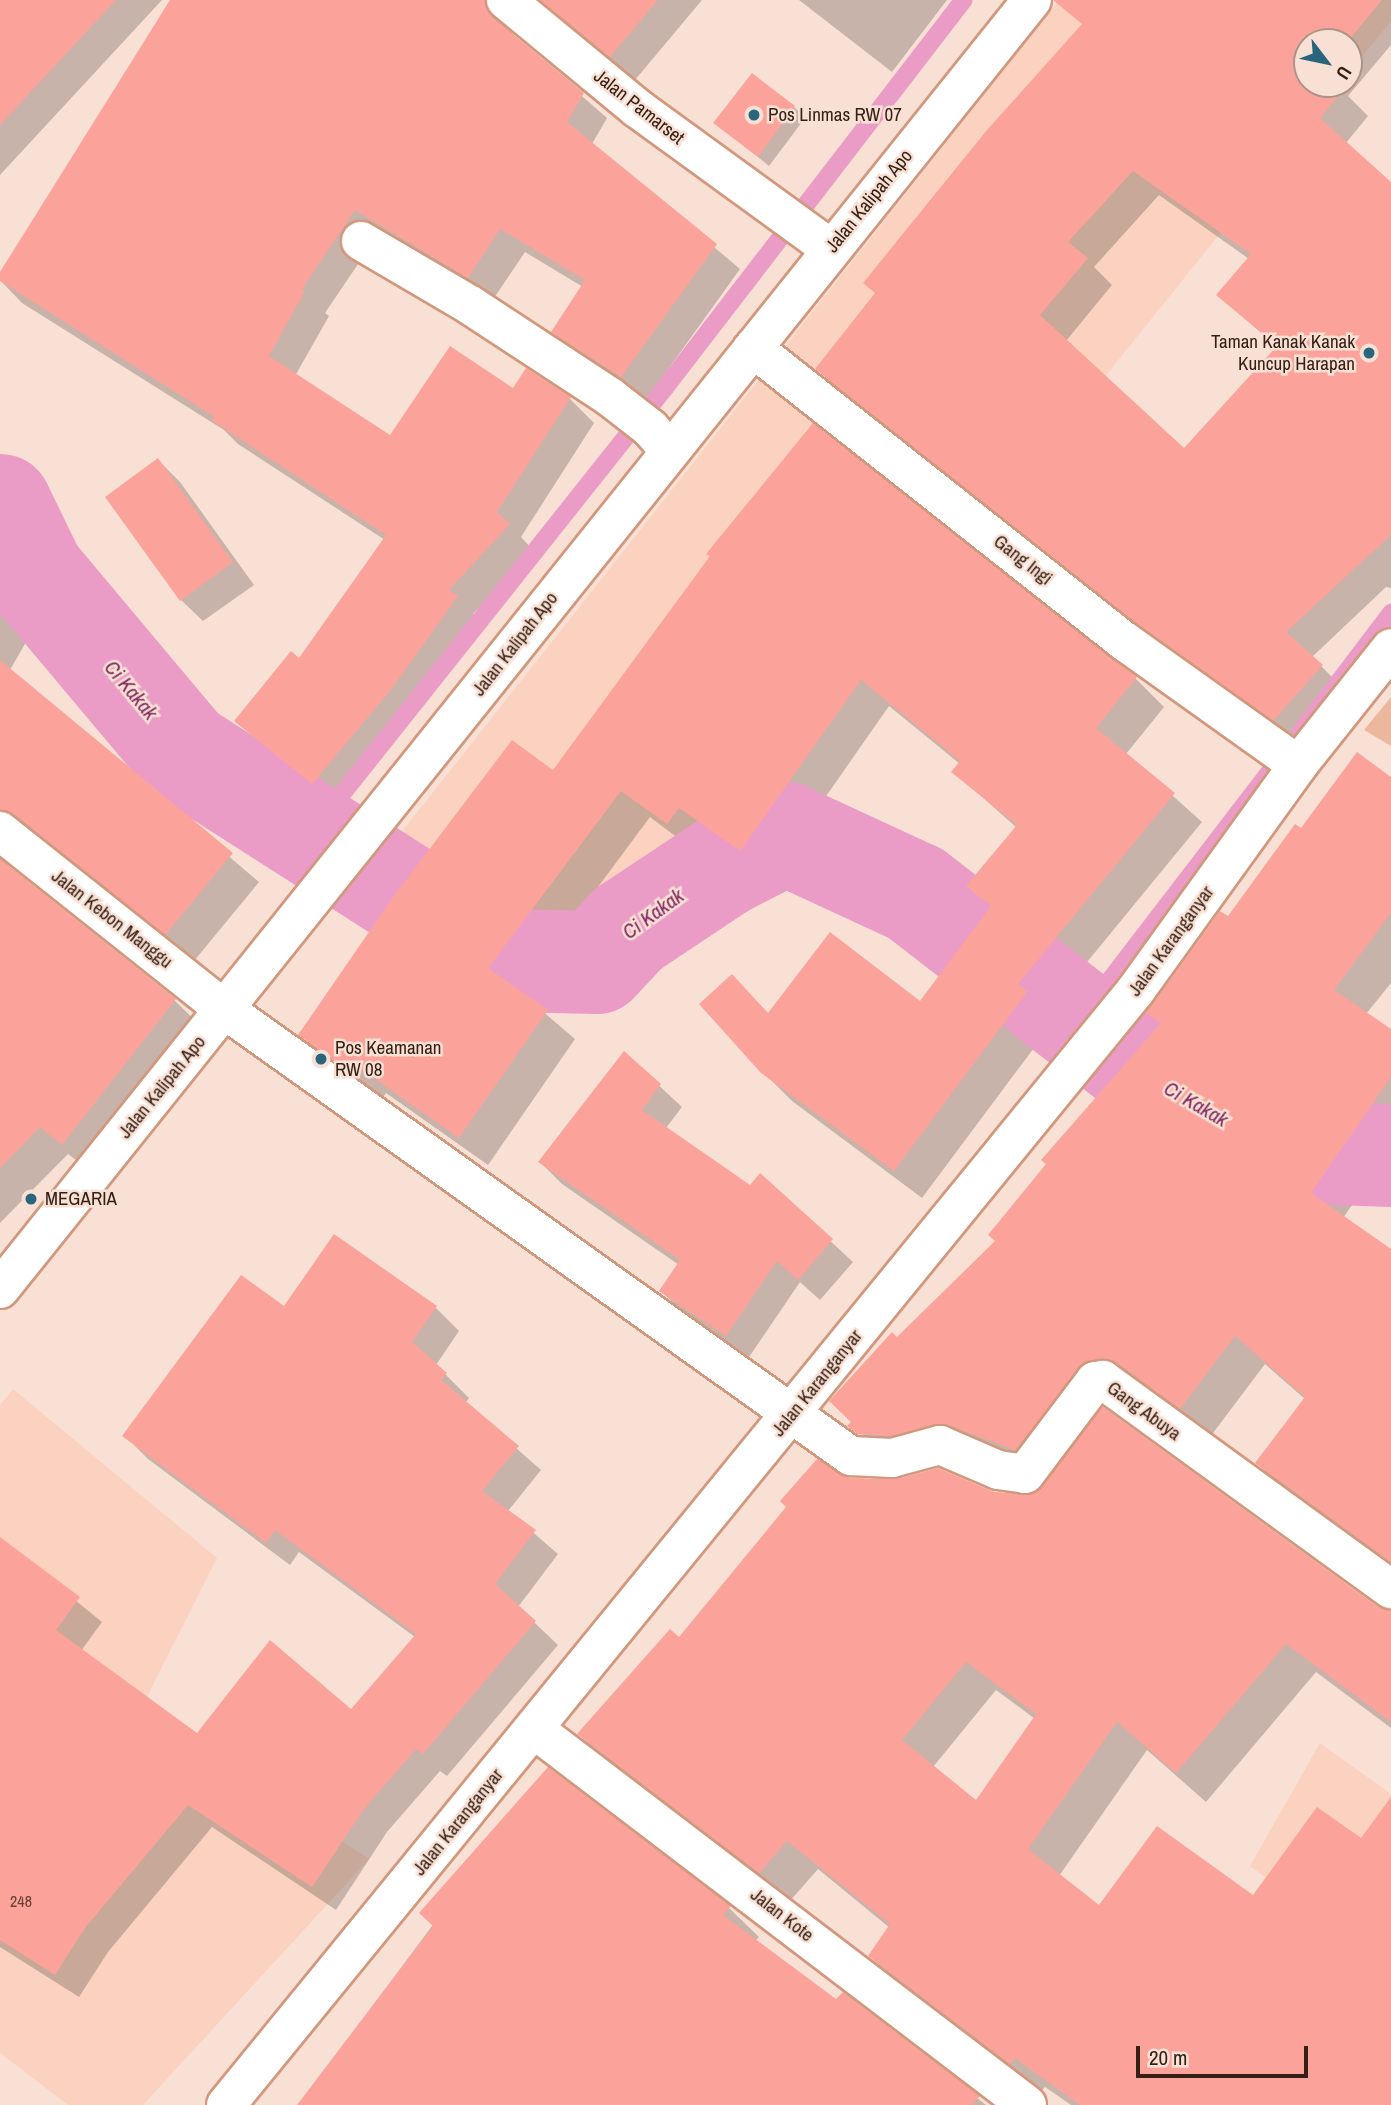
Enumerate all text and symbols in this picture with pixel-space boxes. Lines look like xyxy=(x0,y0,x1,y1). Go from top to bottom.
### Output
north arrow xyxy=(1293,28,1363,98)
text: U xyxy=(1330,61,1358,85)
street label: Jalan Pamarset xyxy=(589,65,689,149)
place label: Pos Linmas RW 07 xyxy=(768,104,902,126)
marker: Pos Linmas RW 07 xyxy=(746,107,762,123)
street label: Jalan Kalipah Apo xyxy=(820,145,918,257)
place label: Taman Kanak Kanak Kuncup Harapan xyxy=(1211,331,1355,375)
marker: Taman Kanak Kanak Kuncup Harapan xyxy=(1361,345,1377,361)
street label: Gang Ingi xyxy=(989,530,1057,590)
street label: Jalan Kalipah Apo xyxy=(467,587,563,701)
water label: Ci Kakak xyxy=(99,655,163,725)
street label: Jalan Kebon Manggu xyxy=(47,865,177,973)
street label: Jalan Karanganyar xyxy=(1123,881,1219,1001)
water label: Ci Kakak xyxy=(617,883,689,945)
street label: Jalan Kalipah Apo xyxy=(113,1031,211,1143)
place label: Pos Keamanan RW 08 xyxy=(335,1037,442,1081)
marker: Pos Keamanan RW 08 xyxy=(313,1051,329,1067)
water label: Ci Kakak xyxy=(1159,1076,1233,1132)
place label: MEGARIA xyxy=(45,1188,117,1210)
marker: MEGARIA xyxy=(23,1191,39,1207)
street label: Jalan Karanganyar xyxy=(767,1325,867,1441)
street label: Gang Abuya xyxy=(1102,1376,1186,1446)
street label: Jalan Karanganyar xyxy=(408,1764,508,1880)
street label: Jalan Kote xyxy=(746,1883,818,1947)
house number: 248 xyxy=(10,1891,32,1911)
scale bar xyxy=(1139,2032,1310,2076)
text: 20 m xyxy=(1149,2043,1187,2072)

